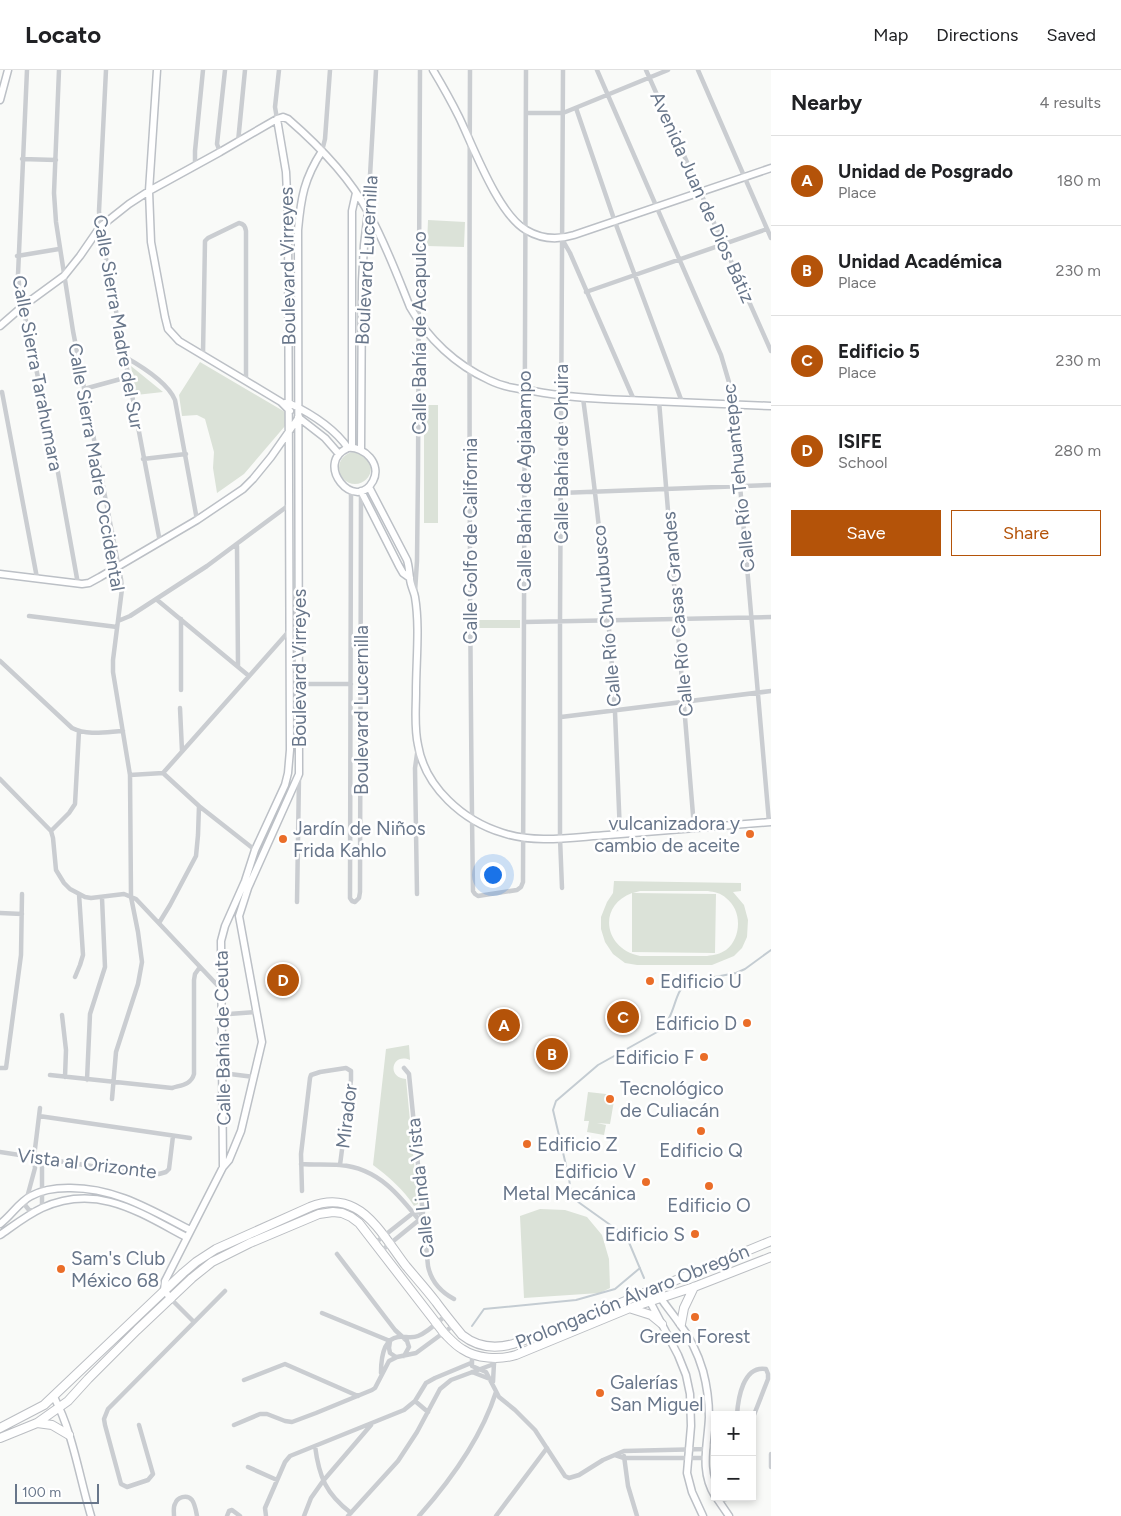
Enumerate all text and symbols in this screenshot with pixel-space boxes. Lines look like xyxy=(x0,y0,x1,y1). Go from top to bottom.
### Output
text: Locato xyxy=(25,20,101,49)
text: Map xyxy=(873,24,908,46)
text: Directions xyxy=(936,24,1018,46)
text: Saved xyxy=(1046,24,1096,46)
street label: Avenida Juan de Dios Bátiz xyxy=(645,88,760,306)
text: Nearby xyxy=(791,90,862,115)
text: 4 results xyxy=(1040,93,1101,112)
text: Unidad de Posgrado xyxy=(838,160,1013,183)
text: A xyxy=(801,171,813,190)
text: 180 m xyxy=(1057,171,1101,190)
street label: Boulevard Lucernilla xyxy=(351,175,382,345)
text: Place xyxy=(838,183,876,202)
street label: Boulevard Virreyes xyxy=(275,186,300,346)
street label: Calle Sierra Madre del Sur xyxy=(88,213,149,432)
street label: Calle Bahía de Acapulco xyxy=(408,231,431,435)
text: Unidad Académica xyxy=(838,250,1002,273)
text: B xyxy=(802,261,812,280)
text: 230 m xyxy=(1056,261,1101,280)
street label: Calle Sierra Tarahumara xyxy=(7,273,68,473)
text: Place xyxy=(838,273,876,292)
text: Edificio 5 xyxy=(838,340,920,363)
street label: Calle Sierra Madre Occidental xyxy=(63,341,130,593)
text: C xyxy=(801,351,813,370)
text: 230 m xyxy=(1056,351,1101,370)
text: Place xyxy=(838,363,876,382)
street label: Calle Bahía de Ohuira xyxy=(550,364,573,544)
street label: Calle Bahía de Agiabampo xyxy=(513,371,536,591)
street label: Calle Río Tehuantepec xyxy=(717,383,760,573)
text: ISIFE xyxy=(838,430,882,453)
street label: Calle Golfo de California xyxy=(459,438,482,644)
text: D xyxy=(801,441,813,460)
text: 280 m xyxy=(1054,441,1101,460)
text: School xyxy=(838,453,888,472)
street label: Calle Río Casas Grandes xyxy=(657,510,698,717)
button: Save xyxy=(791,510,941,556)
button: Share xyxy=(951,510,1101,556)
street label: Calle Río Churubusco xyxy=(587,524,626,708)
street label: Boulevard Virreyes xyxy=(288,589,311,747)
street label: Boulevard Lucernilla xyxy=(350,625,373,795)
place label: vulcanizadora y cambio de aceite xyxy=(594,812,740,857)
place label: Jardín de Niños Frida Kahlo xyxy=(293,817,426,862)
marker: vulcanizadora y cambio de aceite xyxy=(744,828,756,840)
marker: Jardín de Niños Frida Kahlo xyxy=(277,833,289,845)
your location xyxy=(480,862,506,888)
street label: Calle Bahía de Ceuta xyxy=(209,950,236,1126)
pin: D xyxy=(267,961,299,999)
place label: Edificio U xyxy=(660,970,742,993)
marker: Edificio U xyxy=(644,975,656,987)
pin: C xyxy=(607,998,639,1036)
pin: A xyxy=(488,1006,520,1044)
place label: Edificio D xyxy=(655,1012,737,1035)
marker: Edificio D xyxy=(741,1017,753,1029)
pin: B xyxy=(536,1035,568,1073)
place label: Edificio F xyxy=(615,1046,694,1069)
marker: Edificio F xyxy=(698,1051,710,1063)
place label: Tecnológico de Culiacán xyxy=(620,1077,724,1122)
street label: Mirador xyxy=(331,1082,362,1150)
marker: Tecnológico de Culiacán xyxy=(604,1093,616,1105)
street label: Calle Linda Vista xyxy=(402,1117,439,1259)
marker: Edificio Q xyxy=(695,1125,707,1137)
place label: Edificio Z xyxy=(537,1133,618,1156)
marker: Edificio Z xyxy=(521,1138,533,1150)
place label: Edificio Q xyxy=(659,1139,743,1162)
street label: Vista al Orizonte xyxy=(16,1144,158,1183)
place label: Edificio V Metal Mecánica xyxy=(502,1160,636,1205)
marker: Edificio V Metal Mecánica xyxy=(640,1176,652,1188)
marker: Edificio O xyxy=(703,1180,715,1192)
place label: Edificio O xyxy=(667,1194,751,1217)
place label: Edificio S xyxy=(605,1223,685,1246)
marker: Edificio S xyxy=(689,1228,701,1240)
street label: Prolongación Álvaro Obregón xyxy=(512,1239,752,1354)
place label: Sam's Club México 68 xyxy=(71,1247,166,1292)
marker: Sam's Club México 68 xyxy=(55,1263,67,1275)
marker: Green Forest xyxy=(689,1311,701,1323)
place label: Green Forest xyxy=(640,1325,750,1348)
place label: Galerías San Miguel xyxy=(610,1371,703,1416)
marker: Galerías San Miguel xyxy=(594,1387,606,1399)
map controls xyxy=(711,1411,756,1501)
button: + xyxy=(711,1411,756,1456)
button: − xyxy=(711,1456,756,1501)
scale bar xyxy=(15,1481,99,1504)
text: 100 m xyxy=(22,1484,61,1501)

